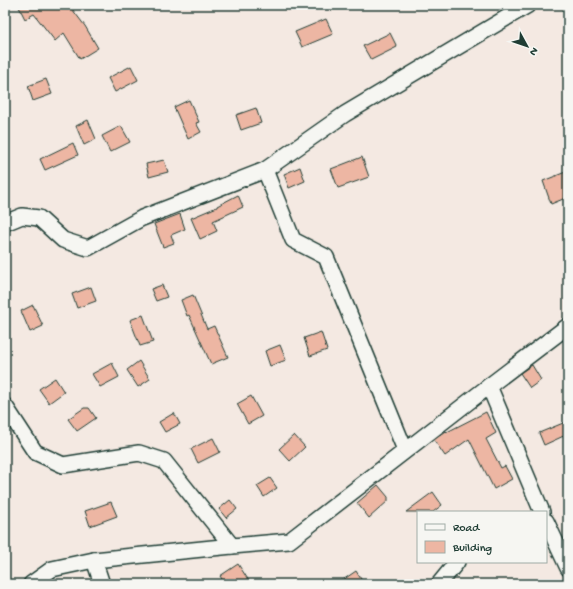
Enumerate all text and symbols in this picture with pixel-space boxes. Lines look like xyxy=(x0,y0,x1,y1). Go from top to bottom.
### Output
north arrow xyxy=(507,26,547,66)
text: N xyxy=(526,45,540,58)
legend xyxy=(417,511,547,563)
text: Road xyxy=(453,522,480,536)
text: Building xyxy=(452,542,492,556)

